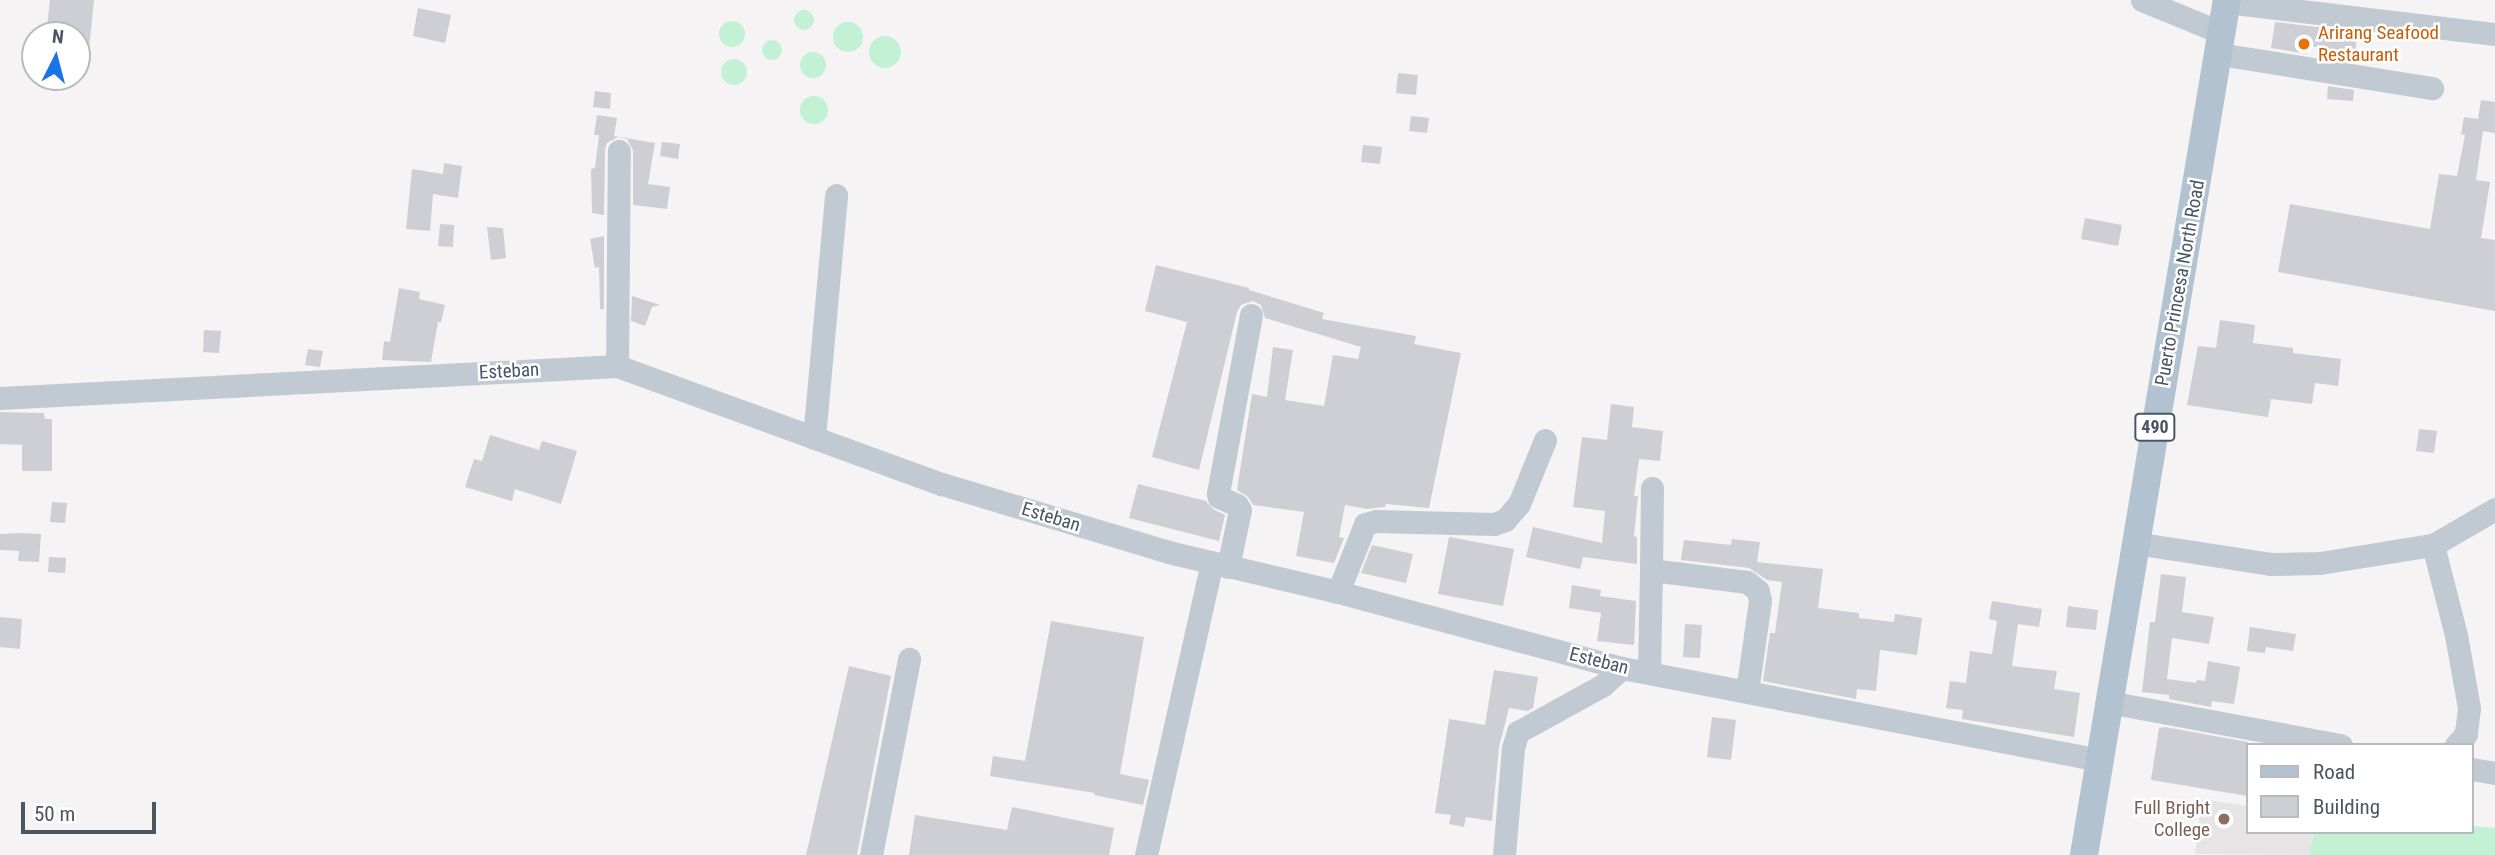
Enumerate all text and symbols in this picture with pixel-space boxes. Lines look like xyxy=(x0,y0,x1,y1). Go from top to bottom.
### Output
north arrow xyxy=(21,21,91,91)
place label: Arirang Seafood Restaurant xyxy=(2318,22,2439,66)
text: N xyxy=(51,25,65,49)
marker: Arirang Seafood Restaurant xyxy=(2296,36,2312,52)
street label: Puerto Princesa North Road xyxy=(2151,178,2209,388)
street label: Esteban xyxy=(478,358,540,384)
road number: 490 xyxy=(2134,412,2176,442)
street label: Esteban xyxy=(1019,497,1083,537)
street label: Esteban xyxy=(1567,643,1631,679)
legend xyxy=(2246,743,2474,834)
text: Road xyxy=(2313,760,2355,784)
scale bar xyxy=(24,788,159,832)
text: Building xyxy=(2313,795,2380,819)
place label: Full Bright College xyxy=(2134,797,2210,841)
text: 50 m xyxy=(34,802,75,826)
marker: Full Bright College xyxy=(2216,811,2232,827)

